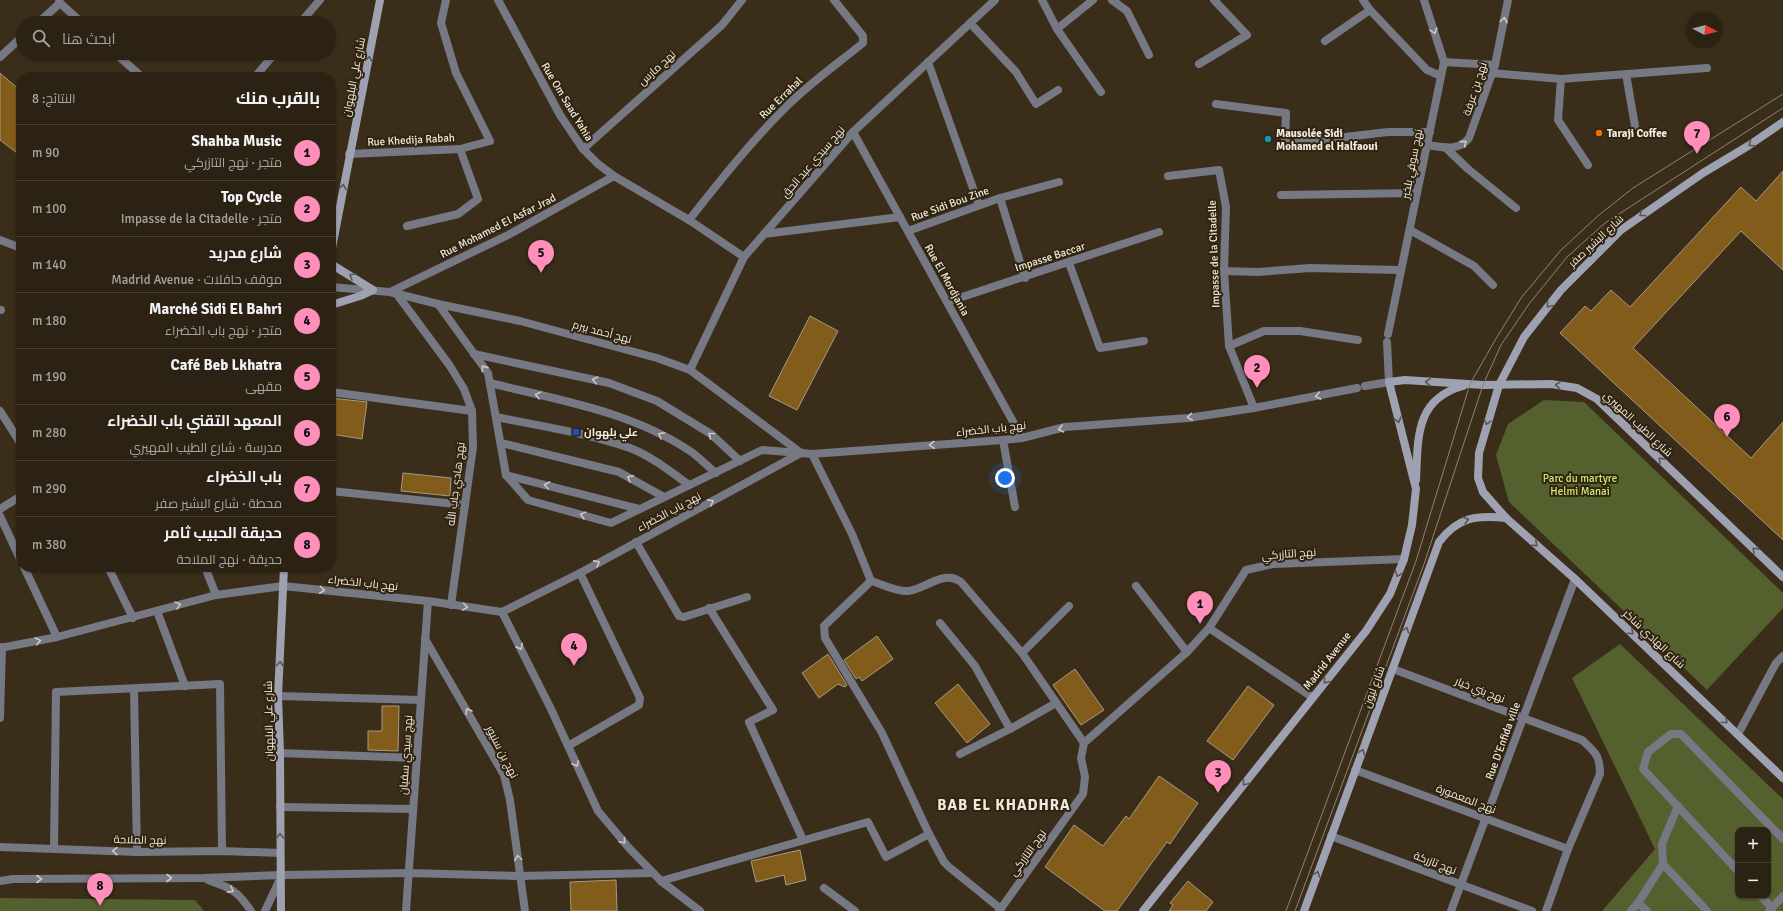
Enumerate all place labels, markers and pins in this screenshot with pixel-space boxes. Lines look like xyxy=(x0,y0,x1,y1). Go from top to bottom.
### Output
pin: 7 xyxy=(1684,121,1710,154)
place label: Mausolée Sidi Mohamed el Halfaoui xyxy=(1276,127,1378,153)
place label: Taraji Coffee xyxy=(1607,127,1668,140)
marker: Taraji Coffee xyxy=(1594,128,1604,138)
marker: Mausolée Sidi Mohamed el Halfaoui xyxy=(1263,134,1273,144)
pin: 5 xyxy=(528,240,554,273)
pin: 2 xyxy=(1244,355,1270,388)
pin: 6 xyxy=(1714,404,1740,437)
place label: علي بلهوان xyxy=(584,426,638,442)
marker: علي بلهوان xyxy=(571,427,581,437)
pin: 1 xyxy=(1187,591,1213,624)
pin: 4 xyxy=(561,633,587,666)
pin: 3 xyxy=(1205,760,1231,793)
pin: 8 xyxy=(87,873,113,906)

